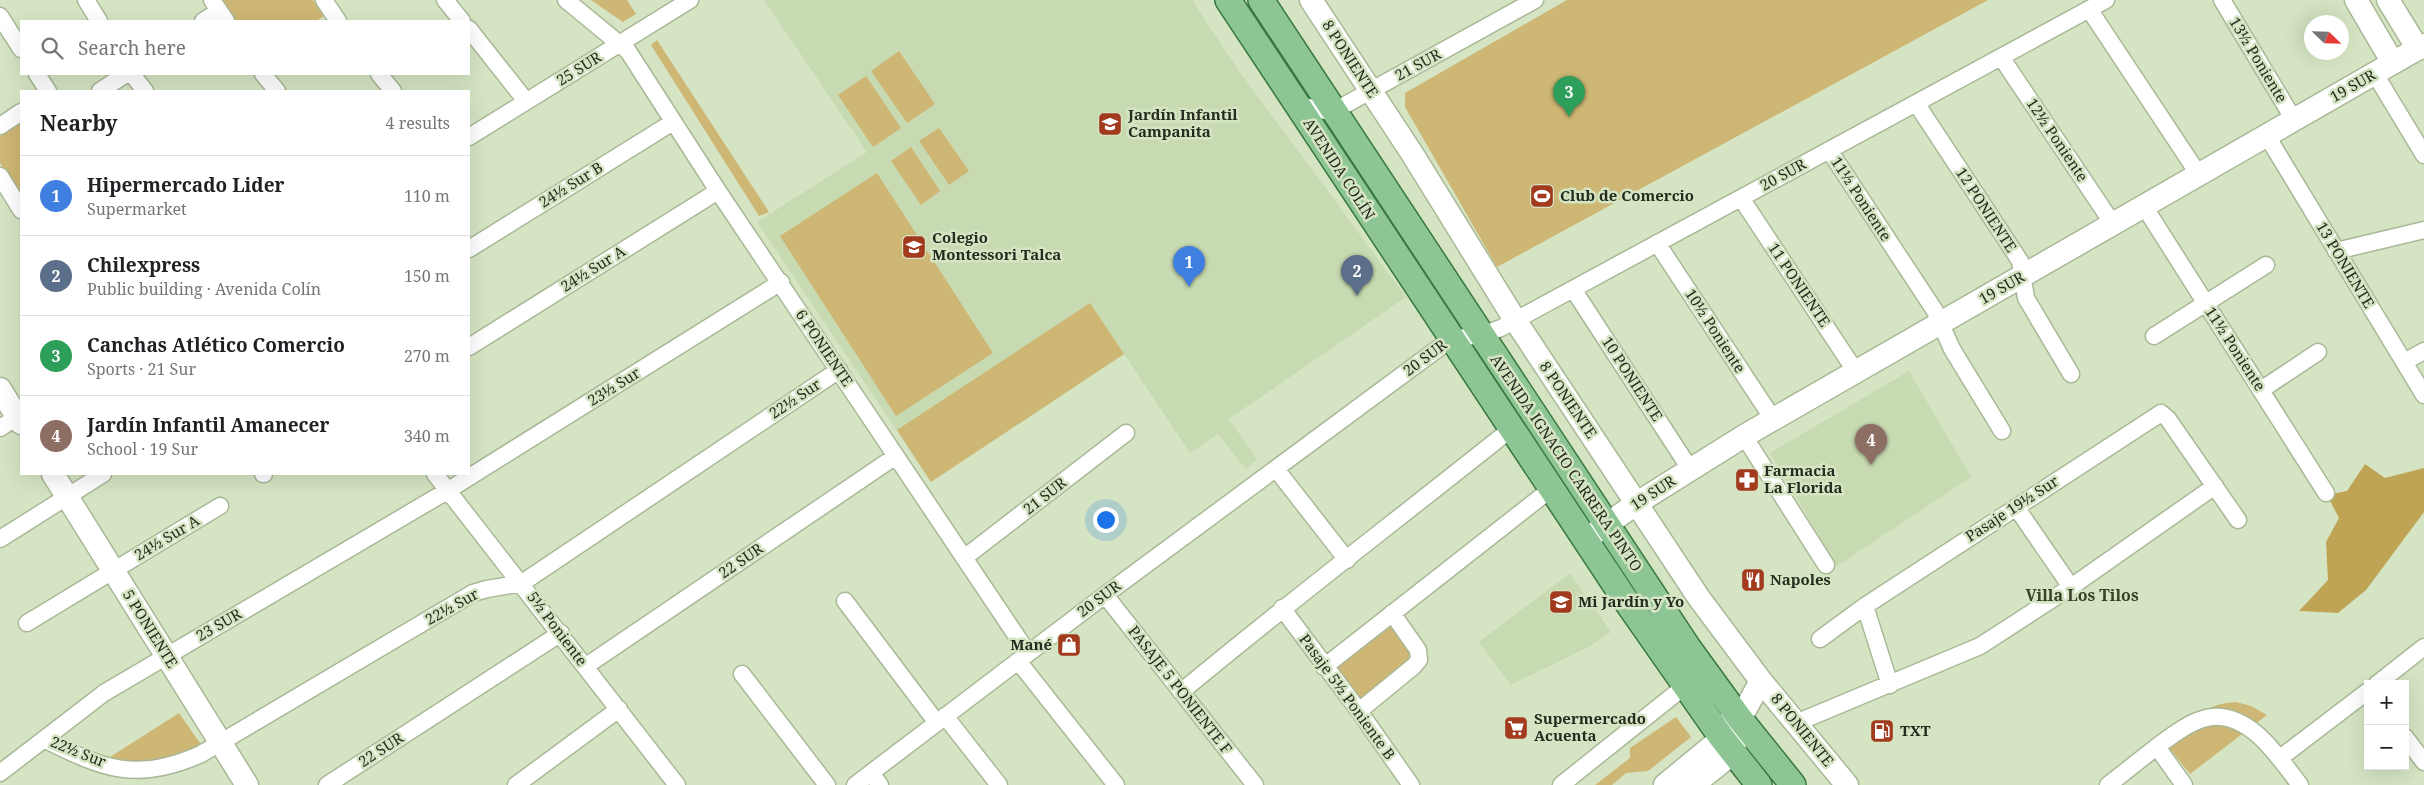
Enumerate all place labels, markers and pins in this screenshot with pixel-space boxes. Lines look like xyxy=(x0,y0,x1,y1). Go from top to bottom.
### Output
pin: 3 xyxy=(1553,76,1585,117)
place label: Jardín Infantil Campanita xyxy=(1127,104,1238,141)
school or university icon: Jardín Infantil Campanita xyxy=(1097,111,1123,137)
sports icon: Club de Comercio xyxy=(1529,183,1555,209)
place label: Club de Comercio xyxy=(1560,185,1694,205)
place label: Colegio Montessori Talca xyxy=(932,227,1061,264)
school or university icon: Colegio Montessori Talca xyxy=(901,234,927,260)
pin: 1 xyxy=(1173,246,1205,287)
pin: 2 xyxy=(1341,255,1373,296)
pin: 4 xyxy=(1855,424,1887,465)
place label: Farmacia La Florida xyxy=(1764,460,1842,497)
pharmacy icon: Farmacia La Florida xyxy=(1734,467,1760,493)
restaurant icon: Napoles xyxy=(1740,567,1766,593)
place label: Napoles xyxy=(1770,569,1831,589)
school or university icon: Mi Jardín y Yo xyxy=(1548,589,1574,615)
place label: Mi Jardín y Yo xyxy=(1578,591,1684,611)
shop icon: Mané xyxy=(1056,632,1082,658)
place label: Mané xyxy=(1010,634,1052,654)
place label: Supermercado Acuenta xyxy=(1534,708,1646,745)
supermarket icon: Supermercado Acuenta xyxy=(1503,715,1529,741)
fuel station icon: TXT xyxy=(1869,718,1895,744)
place label: TXT xyxy=(1900,720,1931,740)

